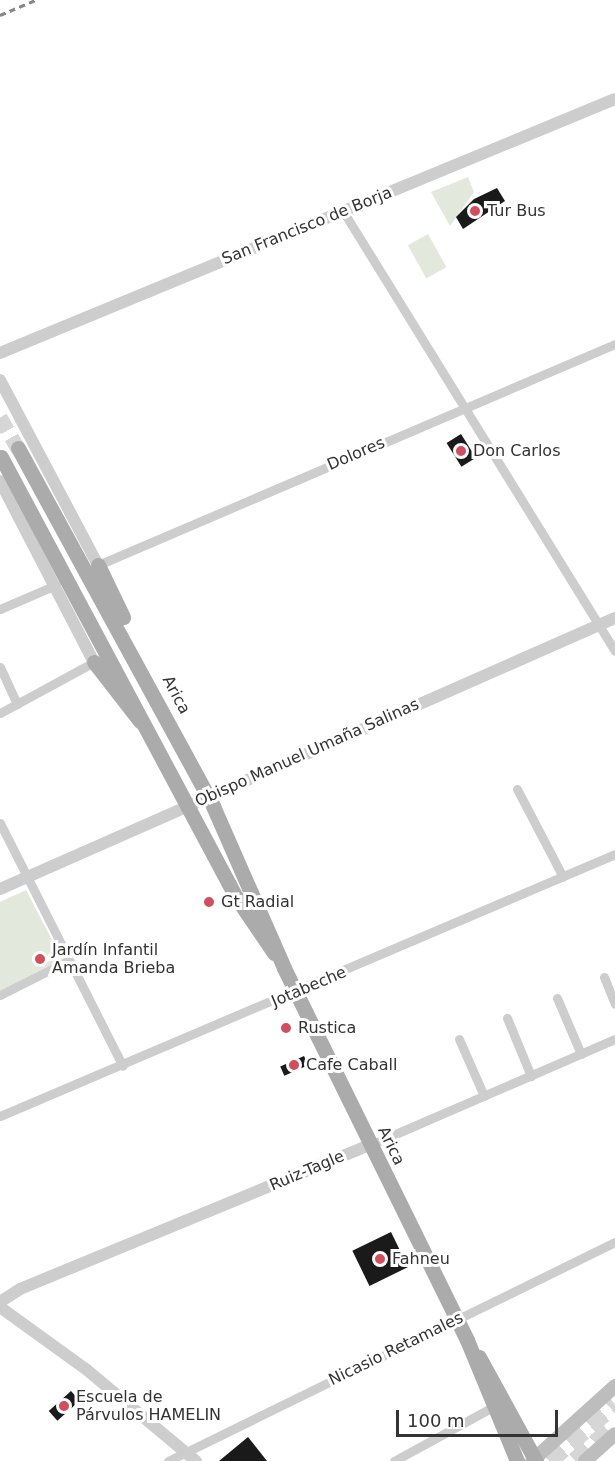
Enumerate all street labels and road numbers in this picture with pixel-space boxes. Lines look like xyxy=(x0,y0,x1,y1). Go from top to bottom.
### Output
street label: San Francisco de Borja xyxy=(219,183,395,269)
street label: Dolores xyxy=(324,433,388,475)
street label: Arica xyxy=(158,673,194,717)
street label: Obispo Manuel Umaña Salinas xyxy=(192,695,422,811)
street label: Jotabeche xyxy=(269,963,349,1011)
street label: Arica xyxy=(373,1124,409,1168)
street label: Ruiz-Tagle xyxy=(267,1147,347,1195)
street label: Nicasio Retamales xyxy=(326,1308,466,1390)

